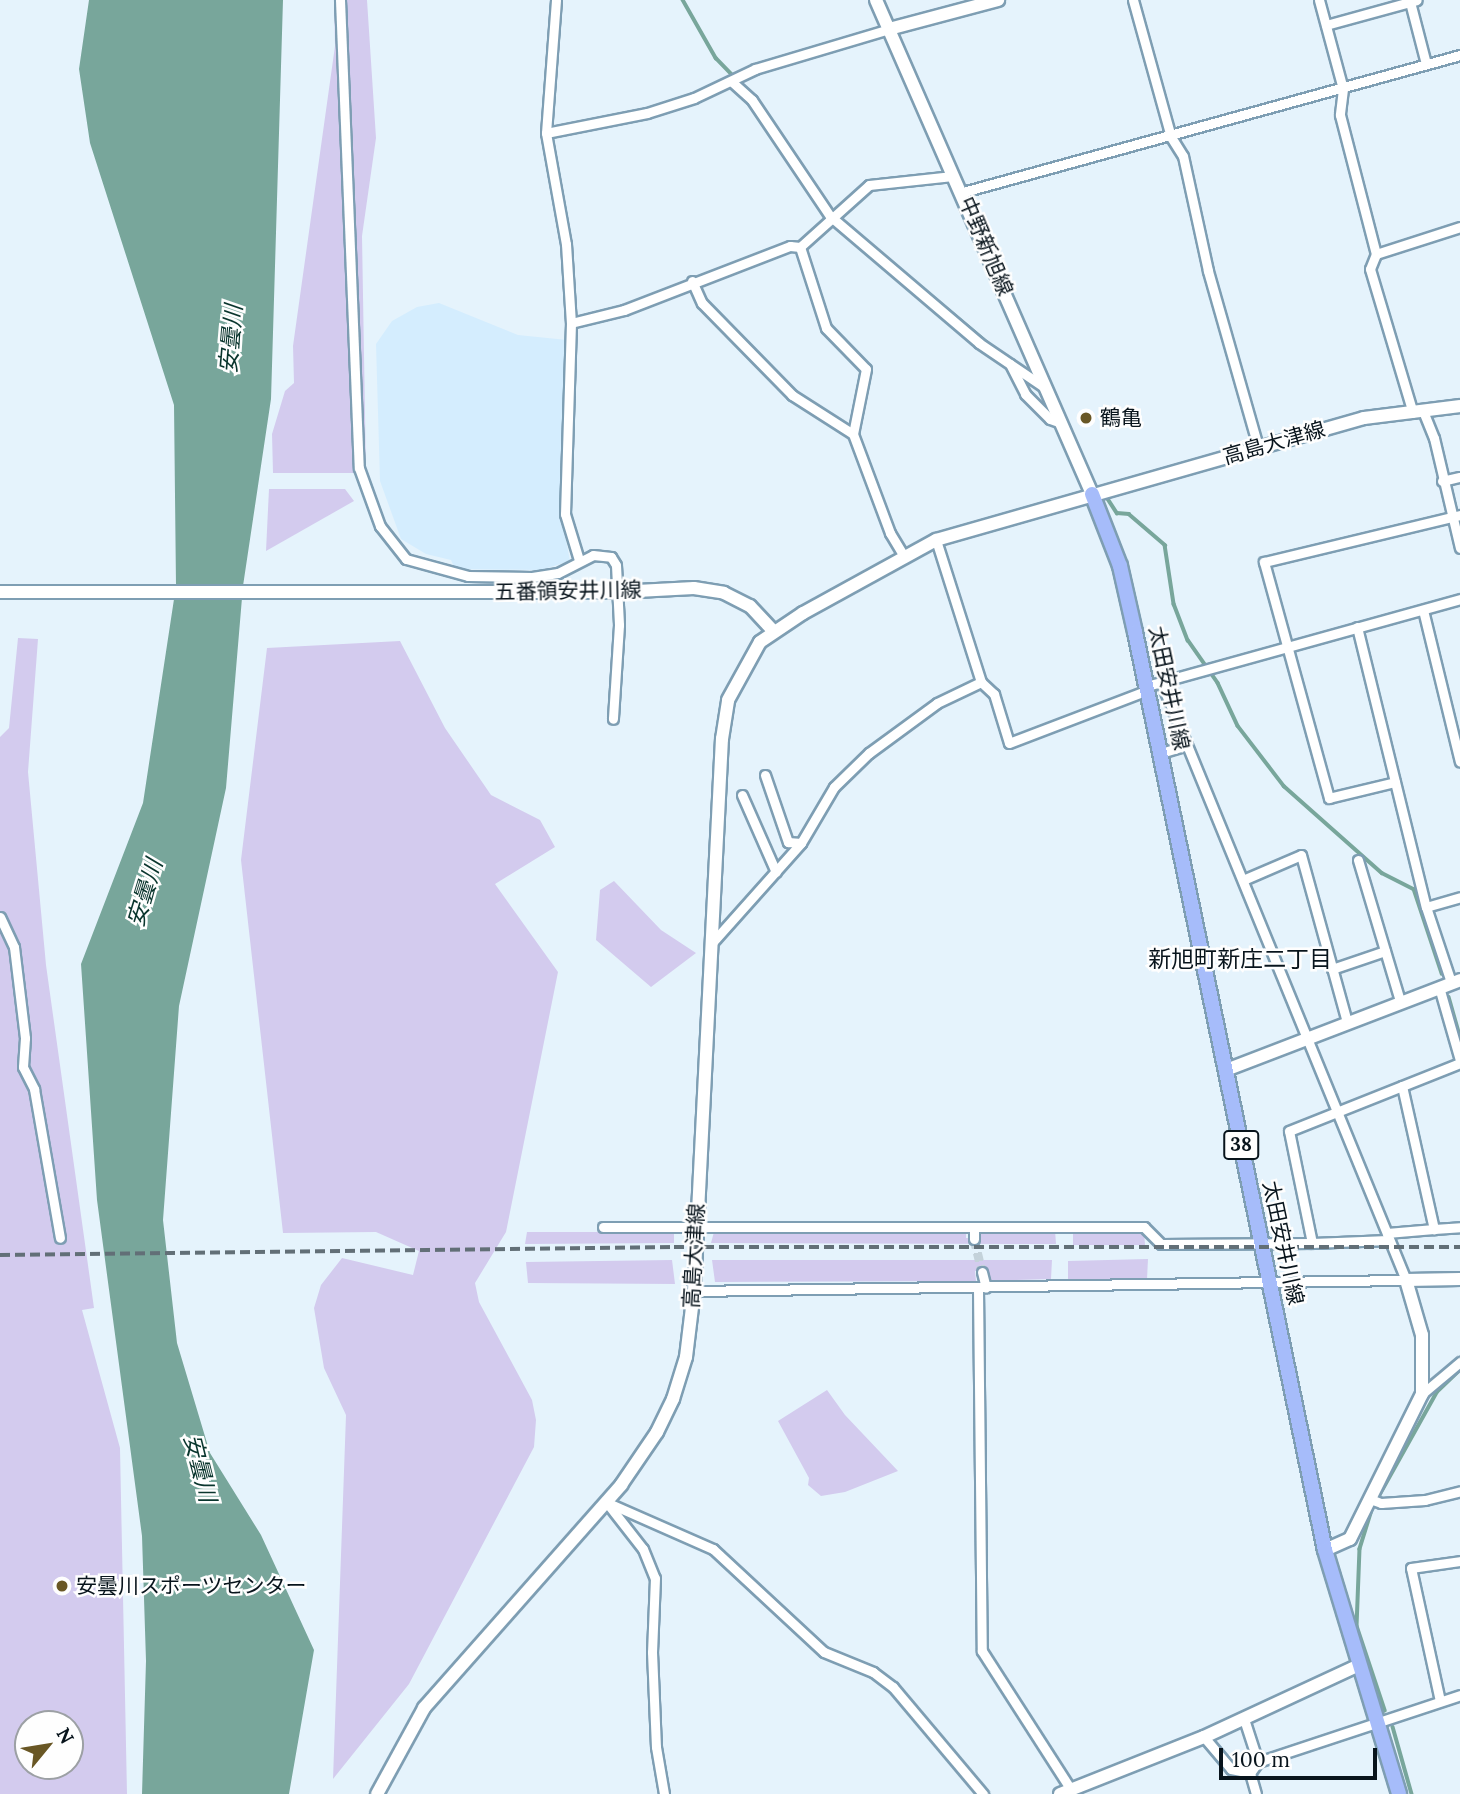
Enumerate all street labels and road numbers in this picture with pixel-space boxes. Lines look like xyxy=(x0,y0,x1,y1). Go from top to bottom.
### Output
street label: 中野新旭線 xyxy=(954,193,1018,299)
street label: 高島大津線 xyxy=(1220,416,1328,470)
street label: 五番領安井川線 xyxy=(494,577,642,605)
street label: 太田安井川線 xyxy=(1144,624,1194,752)
road number: 38 xyxy=(1222,1130,1260,1161)
street label: 太田安井川線 xyxy=(1258,1179,1308,1307)
street label: 高島大津線 xyxy=(679,1203,709,1309)

